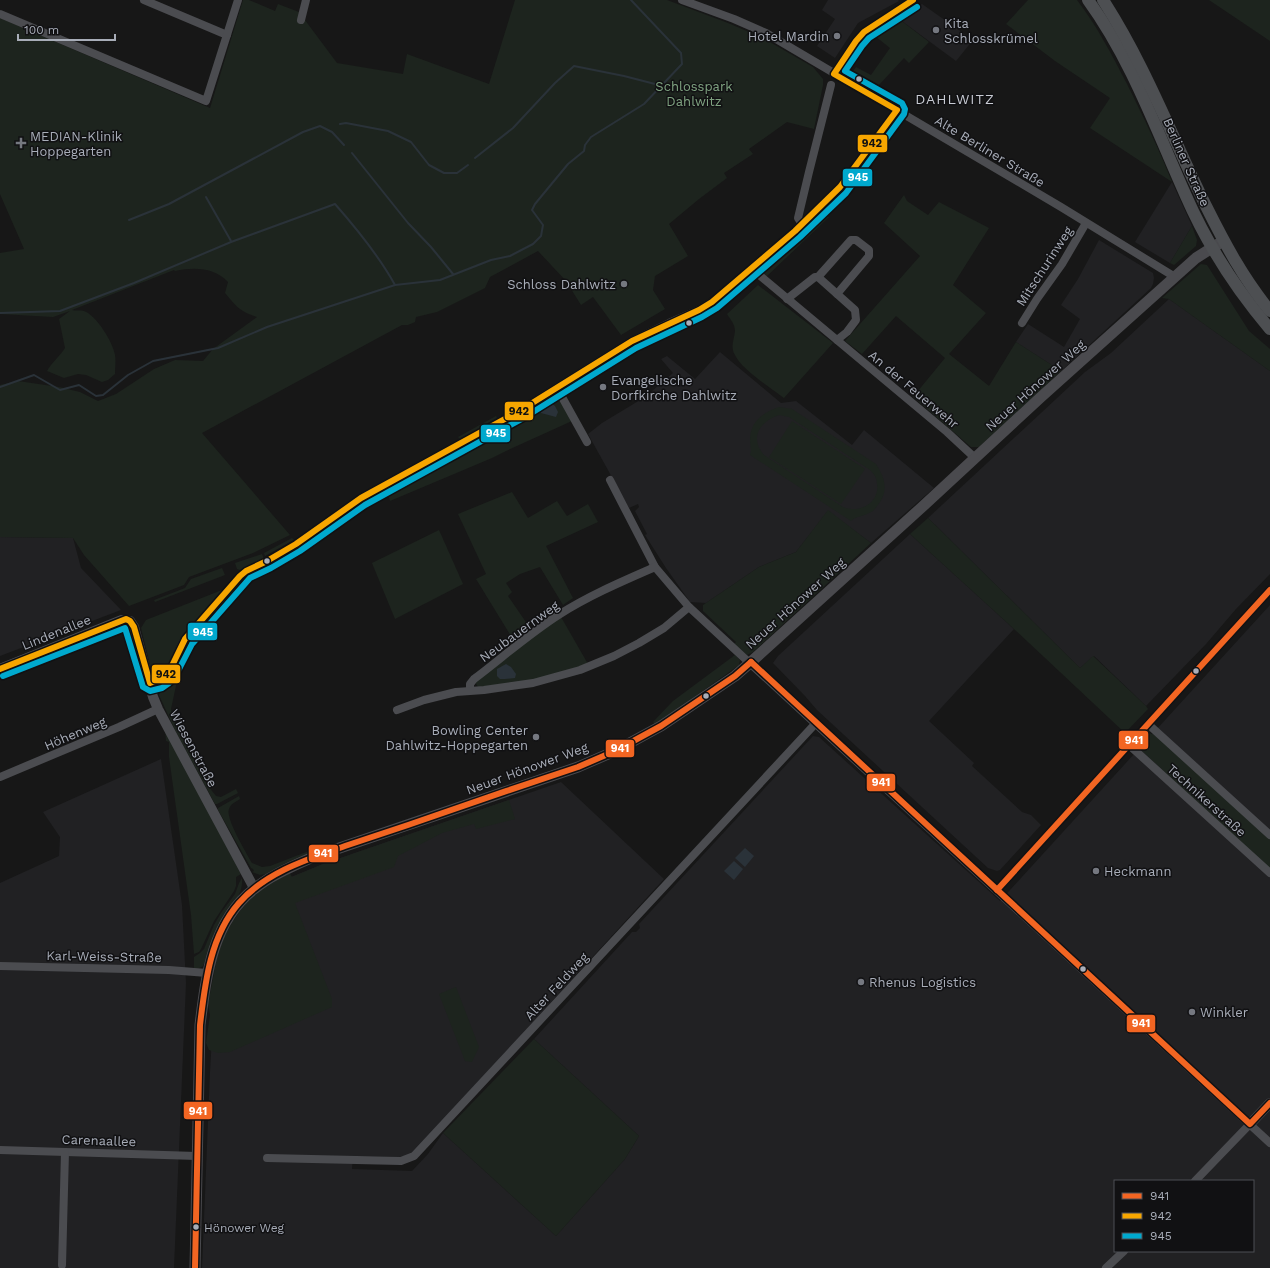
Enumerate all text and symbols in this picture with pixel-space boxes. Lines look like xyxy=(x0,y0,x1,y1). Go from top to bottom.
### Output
scale bar xyxy=(18,16,115,42)
place label: Kita Schlosskrümel xyxy=(944,16,1038,46)
text: 100 m xyxy=(24,23,59,37)
marker: Kita Schlosskrümel xyxy=(931,25,941,35)
place label: Hotel Mardin xyxy=(748,29,829,44)
marker: Hotel Mardin xyxy=(832,31,842,41)
unlabelled marker xyxy=(854,74,864,84)
park label: Schlosspark Dahlwitz xyxy=(655,79,733,109)
district label: DAHLWITZ xyxy=(915,91,995,107)
street label: Alte Berliner Straße xyxy=(932,113,1047,190)
street label: Berliner Straße xyxy=(1160,116,1213,209)
place label: MEDIAN-Klinik Hoppegarten xyxy=(30,129,123,159)
line badge: 942 xyxy=(857,134,888,153)
marker: MEDIAN-Klinik Hoppegarten xyxy=(15,137,27,149)
text: 942 xyxy=(862,137,883,150)
line badge: 945 xyxy=(842,168,873,187)
text: 945 xyxy=(848,171,868,184)
street label: Mitschurinweg xyxy=(1013,224,1076,309)
place label: Schloss Dahlwitz xyxy=(507,277,616,292)
marker: Schloss Dahlwitz xyxy=(619,279,629,289)
unlabelled marker xyxy=(684,318,694,328)
street label: Neuer Hönower Weg xyxy=(983,337,1088,434)
street label: An der Feuerwehr xyxy=(865,347,962,432)
place label: Evangelische Dorfkirche Dahlwitz xyxy=(611,373,737,403)
marker: Evangelische Dorfkirche Dahlwitz xyxy=(598,382,608,392)
line badge: 942 xyxy=(504,401,534,421)
text: 942 xyxy=(509,405,530,418)
line badge: 945 xyxy=(480,424,511,443)
text: 945 xyxy=(486,427,506,440)
street label: Neuer Hönower Weg xyxy=(743,555,848,652)
unlabelled marker xyxy=(262,556,272,566)
street label: Neubauernweg xyxy=(477,598,562,665)
street label: Lindenallee xyxy=(19,612,93,653)
line badge: 945 xyxy=(187,622,218,641)
text: 945 xyxy=(193,626,213,639)
line badge: 942 xyxy=(151,664,181,684)
unlabelled marker xyxy=(1191,666,1201,676)
text: 942 xyxy=(156,668,177,681)
unlabelled marker xyxy=(701,691,711,701)
street label: Wiesenstraße xyxy=(167,707,220,790)
street label: Höhenweg xyxy=(42,714,108,753)
place label: Bowling Center Dahlwitz-Hoppegarten xyxy=(385,723,528,753)
line badge: 941 xyxy=(1118,730,1149,750)
marker: Bowling Center Dahlwitz-Hoppegarten xyxy=(531,732,541,742)
text: 941 xyxy=(1125,734,1143,747)
street label: Neuer Hönower Weg xyxy=(464,739,590,797)
line badge: 941 xyxy=(605,739,635,758)
text: 941 xyxy=(611,742,629,755)
street label: Technikerstraße xyxy=(1164,761,1249,840)
line badge: 941 xyxy=(866,773,896,792)
text: 941 xyxy=(872,776,890,789)
line badge: 941 xyxy=(308,844,339,863)
text: 941 xyxy=(314,847,332,860)
place label: Heckmann xyxy=(1104,864,1171,879)
marker: Heckmann xyxy=(1091,866,1101,876)
street label: Karl-Weiss-Straße xyxy=(46,948,162,965)
street label: Alter Feldweg xyxy=(521,949,591,1023)
unlabelled marker xyxy=(1078,964,1088,974)
place label: Rhenus Logistics xyxy=(869,975,976,990)
marker: Rhenus Logistics xyxy=(856,977,866,987)
place label: Winkler xyxy=(1200,1005,1248,1020)
marker: Winkler xyxy=(1187,1007,1197,1017)
line badge: 941 xyxy=(1126,1014,1156,1033)
text: 941 xyxy=(1132,1017,1150,1030)
line badge: 941 xyxy=(183,1101,213,1120)
text: 941 xyxy=(189,1105,207,1118)
street label: Carenaallee xyxy=(61,1132,137,1149)
legend xyxy=(1114,1180,1254,1252)
text: 941 xyxy=(1150,1189,1169,1203)
text: 942 xyxy=(1150,1209,1172,1223)
place label: Hönower Weg xyxy=(204,1221,285,1235)
marker: Hönower Weg xyxy=(191,1222,201,1232)
text: 945 xyxy=(1150,1229,1172,1243)

